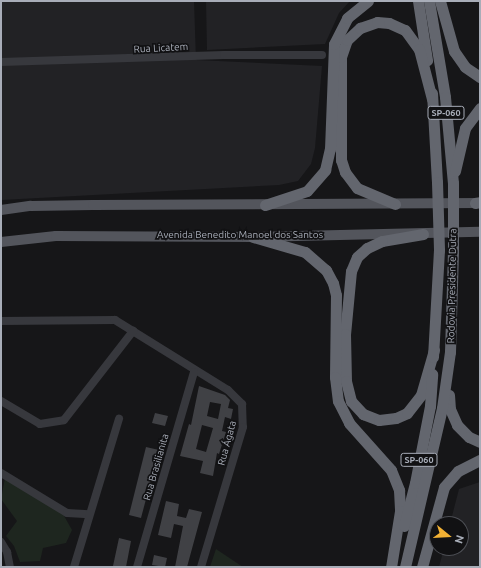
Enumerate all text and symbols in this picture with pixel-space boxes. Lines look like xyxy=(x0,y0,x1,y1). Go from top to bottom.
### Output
street label: Rua Licatem xyxy=(133,41,189,55)
road number: SP-060 xyxy=(427,106,465,120)
street label: Rodovia Presidente Dutra xyxy=(445,228,459,344)
street label: Avenida Benedito Manoel dos Santos xyxy=(157,229,323,241)
street label: Rua Ágata xyxy=(215,419,239,467)
street label: Rua Brasilianita xyxy=(141,432,171,502)
road number: SP-060 xyxy=(400,453,438,467)
north arrow xyxy=(429,516,469,556)
text: N xyxy=(452,534,466,545)

